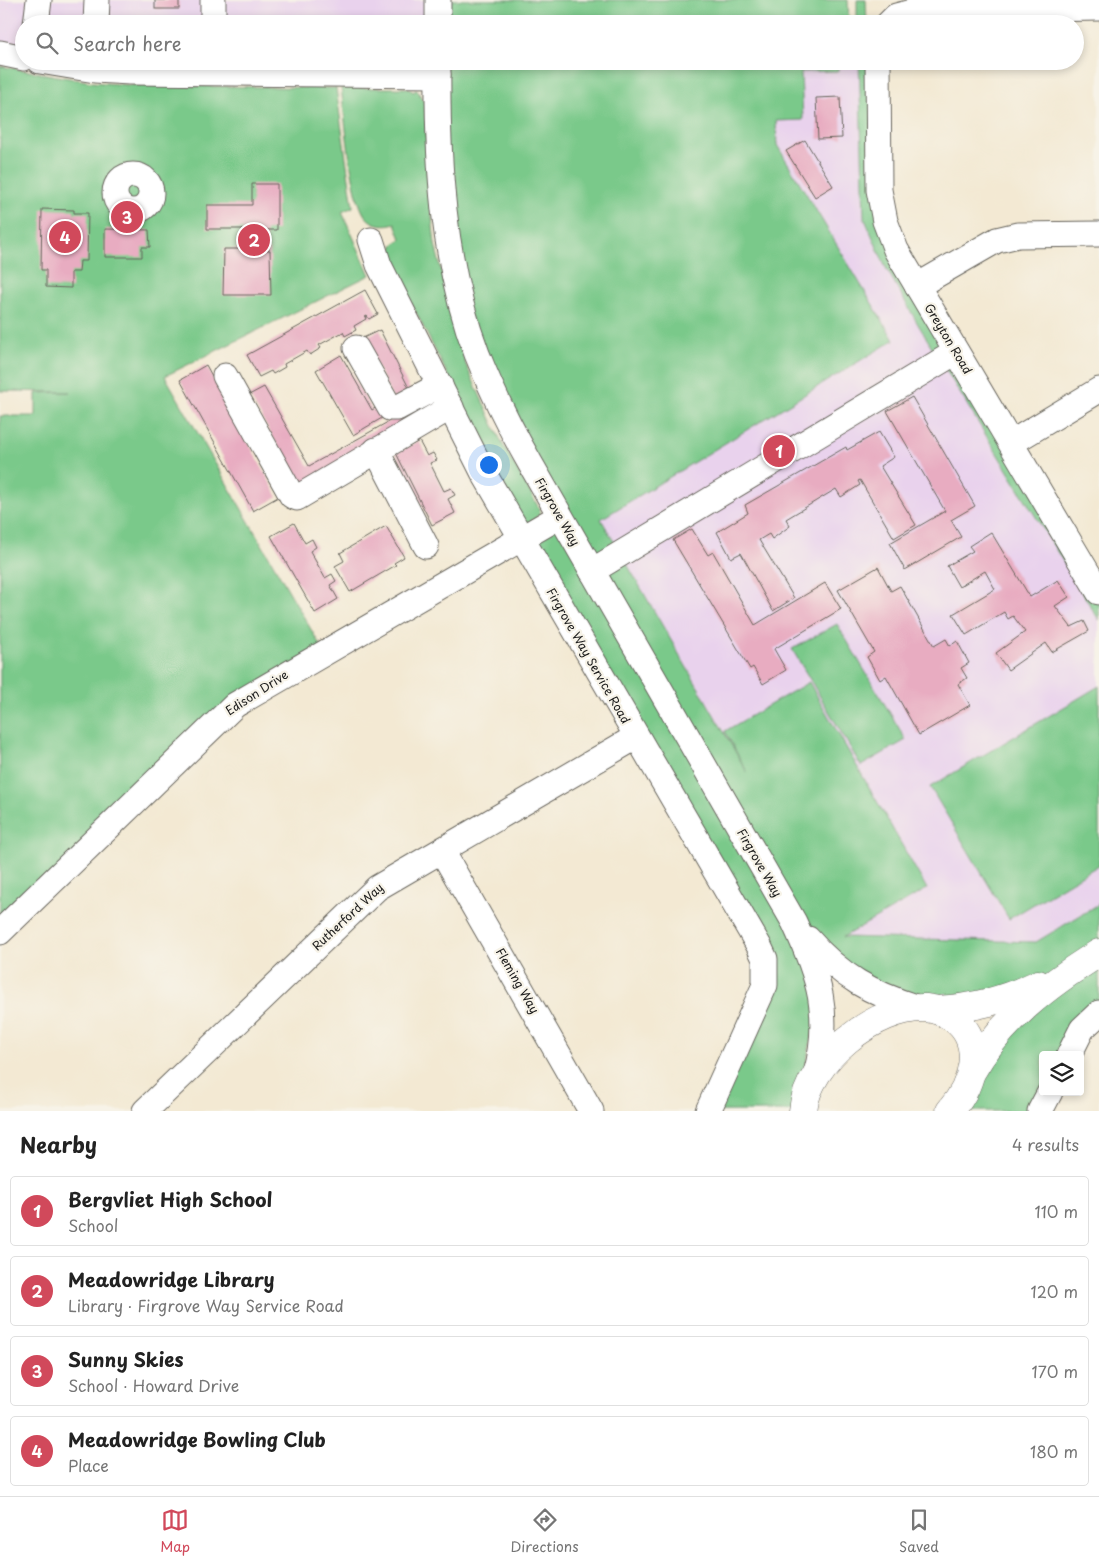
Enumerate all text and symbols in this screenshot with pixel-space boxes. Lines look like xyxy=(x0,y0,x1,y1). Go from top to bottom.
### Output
search box xyxy=(15,15,1084,70)
icon: search xyxy=(33,29,61,57)
text: Search here xyxy=(73,29,182,57)
pin: 3 xyxy=(111,198,143,236)
pin: 4 xyxy=(49,218,81,256)
pin: 2 xyxy=(238,221,270,259)
street label: Greyton Road xyxy=(921,300,977,377)
pin: 1 xyxy=(763,432,795,470)
your location xyxy=(476,452,502,478)
street label: Firgrove Way xyxy=(531,474,585,549)
street label: Firgrove Way Service Road xyxy=(543,584,635,727)
street label: Edison Drive xyxy=(222,665,291,719)
street label: Firgrove Way xyxy=(733,825,787,900)
street label: Rutherford Way xyxy=(308,878,387,954)
street label: Fleming Way xyxy=(492,944,544,1017)
map controls xyxy=(1039,1051,1084,1096)
button: layers xyxy=(1039,1051,1084,1096)
text: Nearby xyxy=(20,1128,97,1160)
text: 4 results xyxy=(1012,1132,1079,1156)
text: Bergvliet High School xyxy=(68,1185,272,1213)
text: 1 xyxy=(33,1199,41,1223)
text: 110 m xyxy=(1035,1199,1078,1223)
text: School xyxy=(68,1213,118,1237)
text: Meadowridge Library xyxy=(68,1265,275,1293)
text: 2 xyxy=(31,1279,43,1303)
text: 120 m xyxy=(1031,1279,1078,1303)
text: Library · Firgrove Way Service Road xyxy=(68,1293,344,1317)
text: Sunny Skies xyxy=(68,1345,184,1373)
text: 3 xyxy=(32,1359,42,1383)
text: 170 m xyxy=(1032,1359,1078,1383)
text: School · Howard Drive xyxy=(68,1373,239,1397)
text: Meadowridge Bowling Club xyxy=(68,1425,326,1453)
text: 4 xyxy=(32,1439,42,1463)
text: 180 m xyxy=(1030,1439,1078,1463)
text: Place xyxy=(68,1453,109,1477)
tab: Map xyxy=(160,1506,190,1557)
tab: Directions xyxy=(511,1506,579,1557)
tab: Saved xyxy=(899,1506,939,1557)

